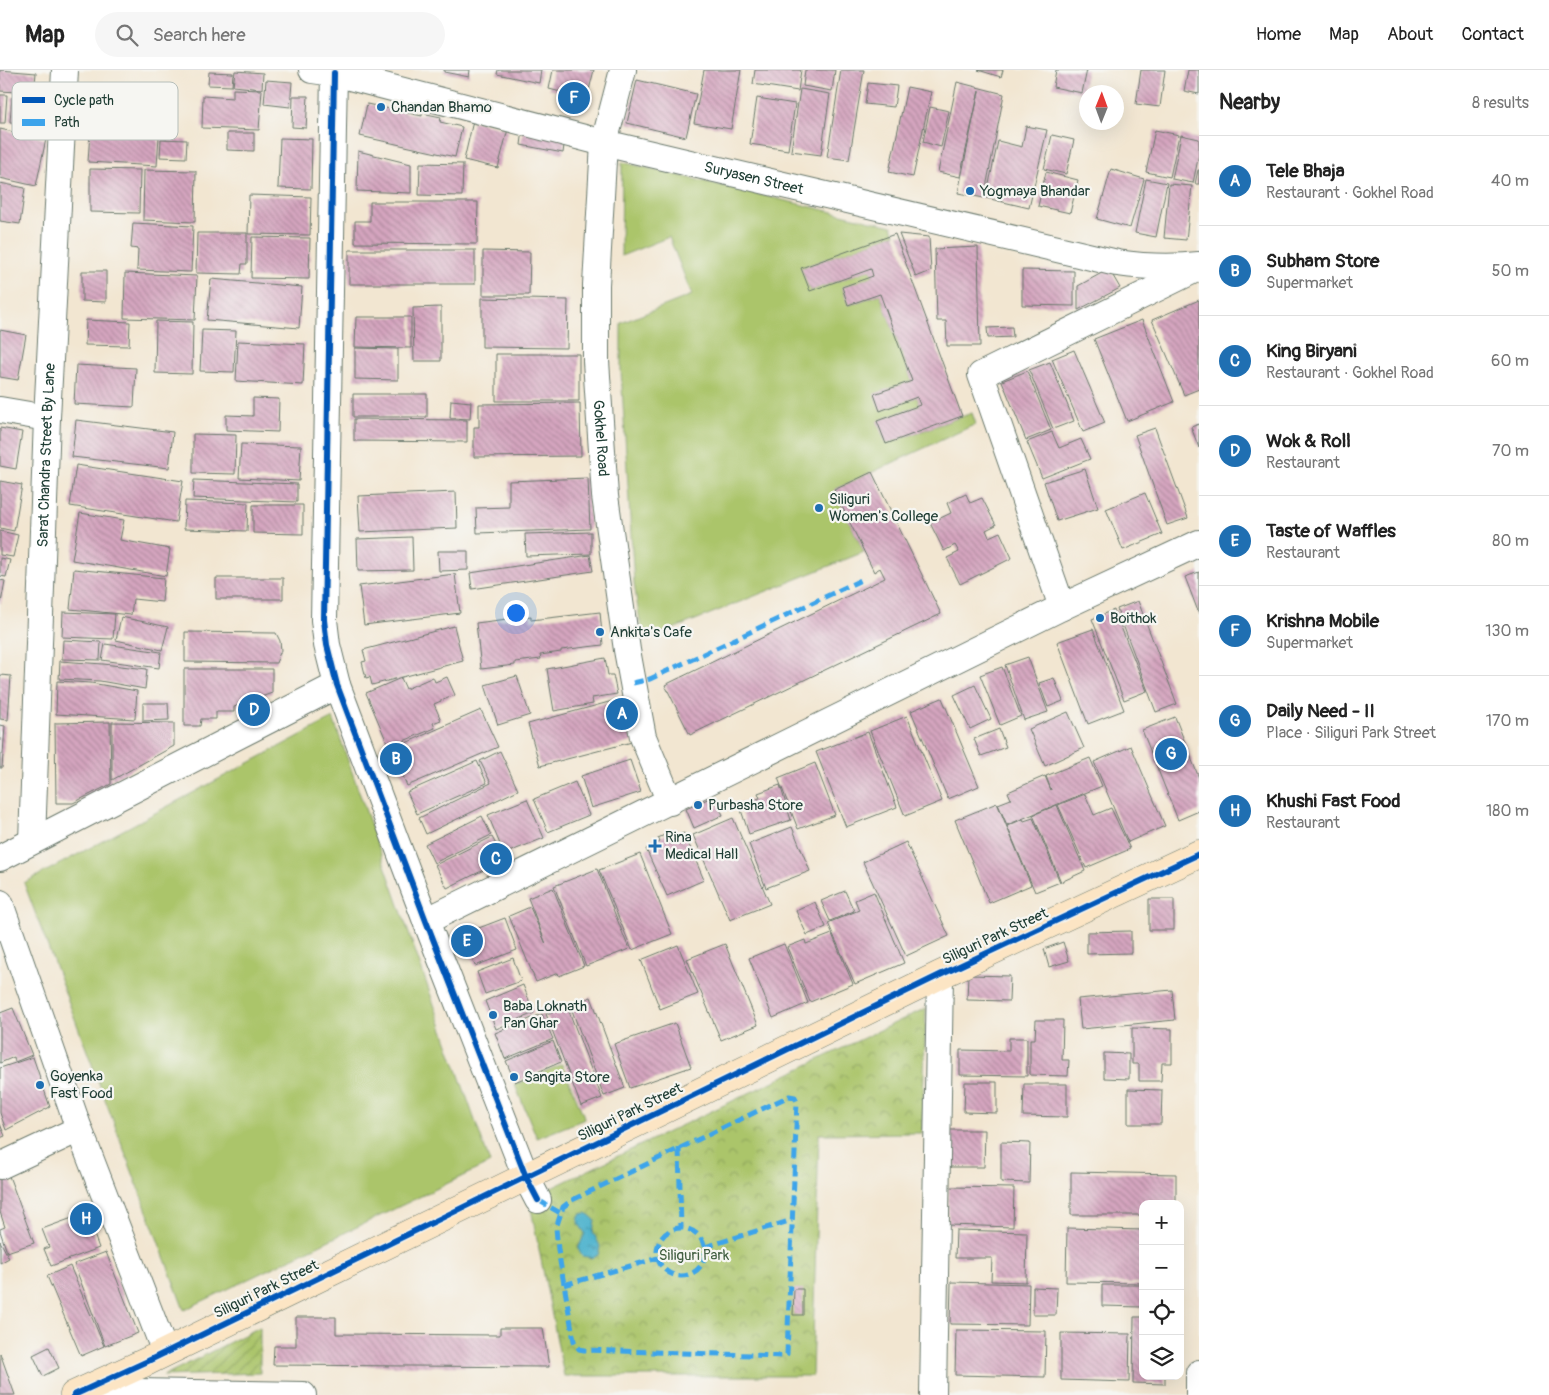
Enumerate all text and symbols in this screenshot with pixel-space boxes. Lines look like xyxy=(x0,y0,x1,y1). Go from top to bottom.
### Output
search box xyxy=(95,12,445,57)
text: Map xyxy=(25,20,65,49)
icon: search xyxy=(113,21,141,49)
text: Search here xyxy=(153,23,246,47)
text: Home xyxy=(1256,23,1301,46)
text: Map xyxy=(1329,23,1359,46)
text: About xyxy=(1387,23,1433,46)
text: Contact xyxy=(1461,23,1524,46)
pin: F xyxy=(558,79,590,117)
legend xyxy=(12,82,178,140)
north arrow xyxy=(1079,85,1124,130)
text: Nearby xyxy=(1219,89,1280,116)
text: Cycle path xyxy=(54,92,114,109)
text: 8 results xyxy=(1472,93,1529,113)
place label: Chandan Bhamo xyxy=(391,98,492,117)
marker: Chandan Bhamo xyxy=(375,101,387,113)
text: Path xyxy=(54,114,79,131)
street label: Suryasen Street xyxy=(702,158,806,200)
text: Tele Bhaja xyxy=(1266,159,1345,183)
text: A xyxy=(1230,171,1240,191)
text: 40 m xyxy=(1491,171,1529,191)
place label: Yogmaya Bhandar xyxy=(979,182,1091,201)
text: Restaurant · Gokhel Road xyxy=(1266,183,1434,203)
marker: Yogmaya Bhandar xyxy=(964,185,976,197)
text: Subham Store xyxy=(1266,249,1379,273)
text: B xyxy=(1230,261,1240,281)
text: 50 m xyxy=(1492,261,1529,281)
text: Supermarket xyxy=(1266,273,1353,293)
text: King Biryani xyxy=(1266,339,1357,363)
text: C xyxy=(1230,351,1240,371)
text: 60 m xyxy=(1491,351,1529,371)
street label: Sarat Chandra Street By Lane xyxy=(33,362,60,548)
text: Restaurant · Gokhel Road xyxy=(1266,363,1434,383)
street label: Gokhel Road xyxy=(589,399,613,477)
text: Wok & Roll xyxy=(1266,429,1351,453)
text: D xyxy=(1230,441,1240,461)
text: 70 m xyxy=(1492,441,1529,461)
text: Restaurant xyxy=(1266,453,1340,473)
place label: Siliguri Women's College xyxy=(829,490,939,526)
marker: Siliguri Women's College xyxy=(813,502,825,514)
text: Taste of Waffles xyxy=(1266,519,1396,543)
text: E xyxy=(1231,531,1239,551)
text: 80 m xyxy=(1492,531,1529,551)
text: Restaurant xyxy=(1266,543,1340,563)
your location xyxy=(503,600,529,626)
place label: Boithok xyxy=(1110,609,1157,628)
text: Krishna Mobile xyxy=(1266,609,1379,633)
marker: Boithok xyxy=(1094,612,1106,624)
text: F xyxy=(1230,621,1240,641)
text: 130 m xyxy=(1485,621,1529,641)
place label: Ankita's Cafe xyxy=(610,623,693,642)
marker: Ankita's Cafe xyxy=(594,626,606,638)
text: Supermarket xyxy=(1266,633,1353,653)
pin: D xyxy=(238,691,270,729)
pin: A xyxy=(606,695,638,733)
text: Daily Need - II xyxy=(1266,699,1375,723)
text: G xyxy=(1230,711,1240,731)
text: 170 m xyxy=(1486,711,1529,731)
text: Place · Siliguri Park Street xyxy=(1266,723,1436,743)
pin: G xyxy=(1155,735,1187,773)
pin: B xyxy=(380,740,412,778)
text: Khushi Fast Food xyxy=(1266,789,1401,813)
place label: Purbasha Store xyxy=(708,796,803,815)
marker: Purbasha Store xyxy=(692,799,704,811)
text: H xyxy=(1230,801,1240,821)
text: 180 m xyxy=(1486,801,1529,821)
text: Restaurant xyxy=(1266,813,1340,833)
place label: Rina Medical Hall xyxy=(665,828,738,864)
pin: C xyxy=(480,840,512,878)
marker: Rina Medical Hall xyxy=(649,840,661,852)
street label: Siliguri Park Street xyxy=(939,903,1052,969)
pin: E xyxy=(451,922,483,960)
place label: Baba Loknath Pan Ghar xyxy=(503,997,587,1033)
marker: Baba Loknath Pan Ghar xyxy=(487,1009,499,1021)
place label: Goyenka Fast Food xyxy=(50,1067,113,1103)
place label: Sangita Store xyxy=(524,1068,610,1087)
marker: Sangita Store xyxy=(508,1071,520,1083)
street label: Siliguri Park Street xyxy=(575,1078,687,1146)
marker: Goyenka Fast Food xyxy=(34,1079,46,1091)
pin: H xyxy=(70,1200,102,1238)
map controls xyxy=(1139,1200,1184,1380)
button: + xyxy=(1139,1200,1184,1245)
button: − xyxy=(1139,1245,1184,1290)
park label: Siliguri Park xyxy=(659,1246,730,1265)
street label: Siliguri Park Street xyxy=(211,1255,323,1323)
button: locate xyxy=(1139,1290,1184,1335)
button: layers xyxy=(1139,1335,1184,1380)

